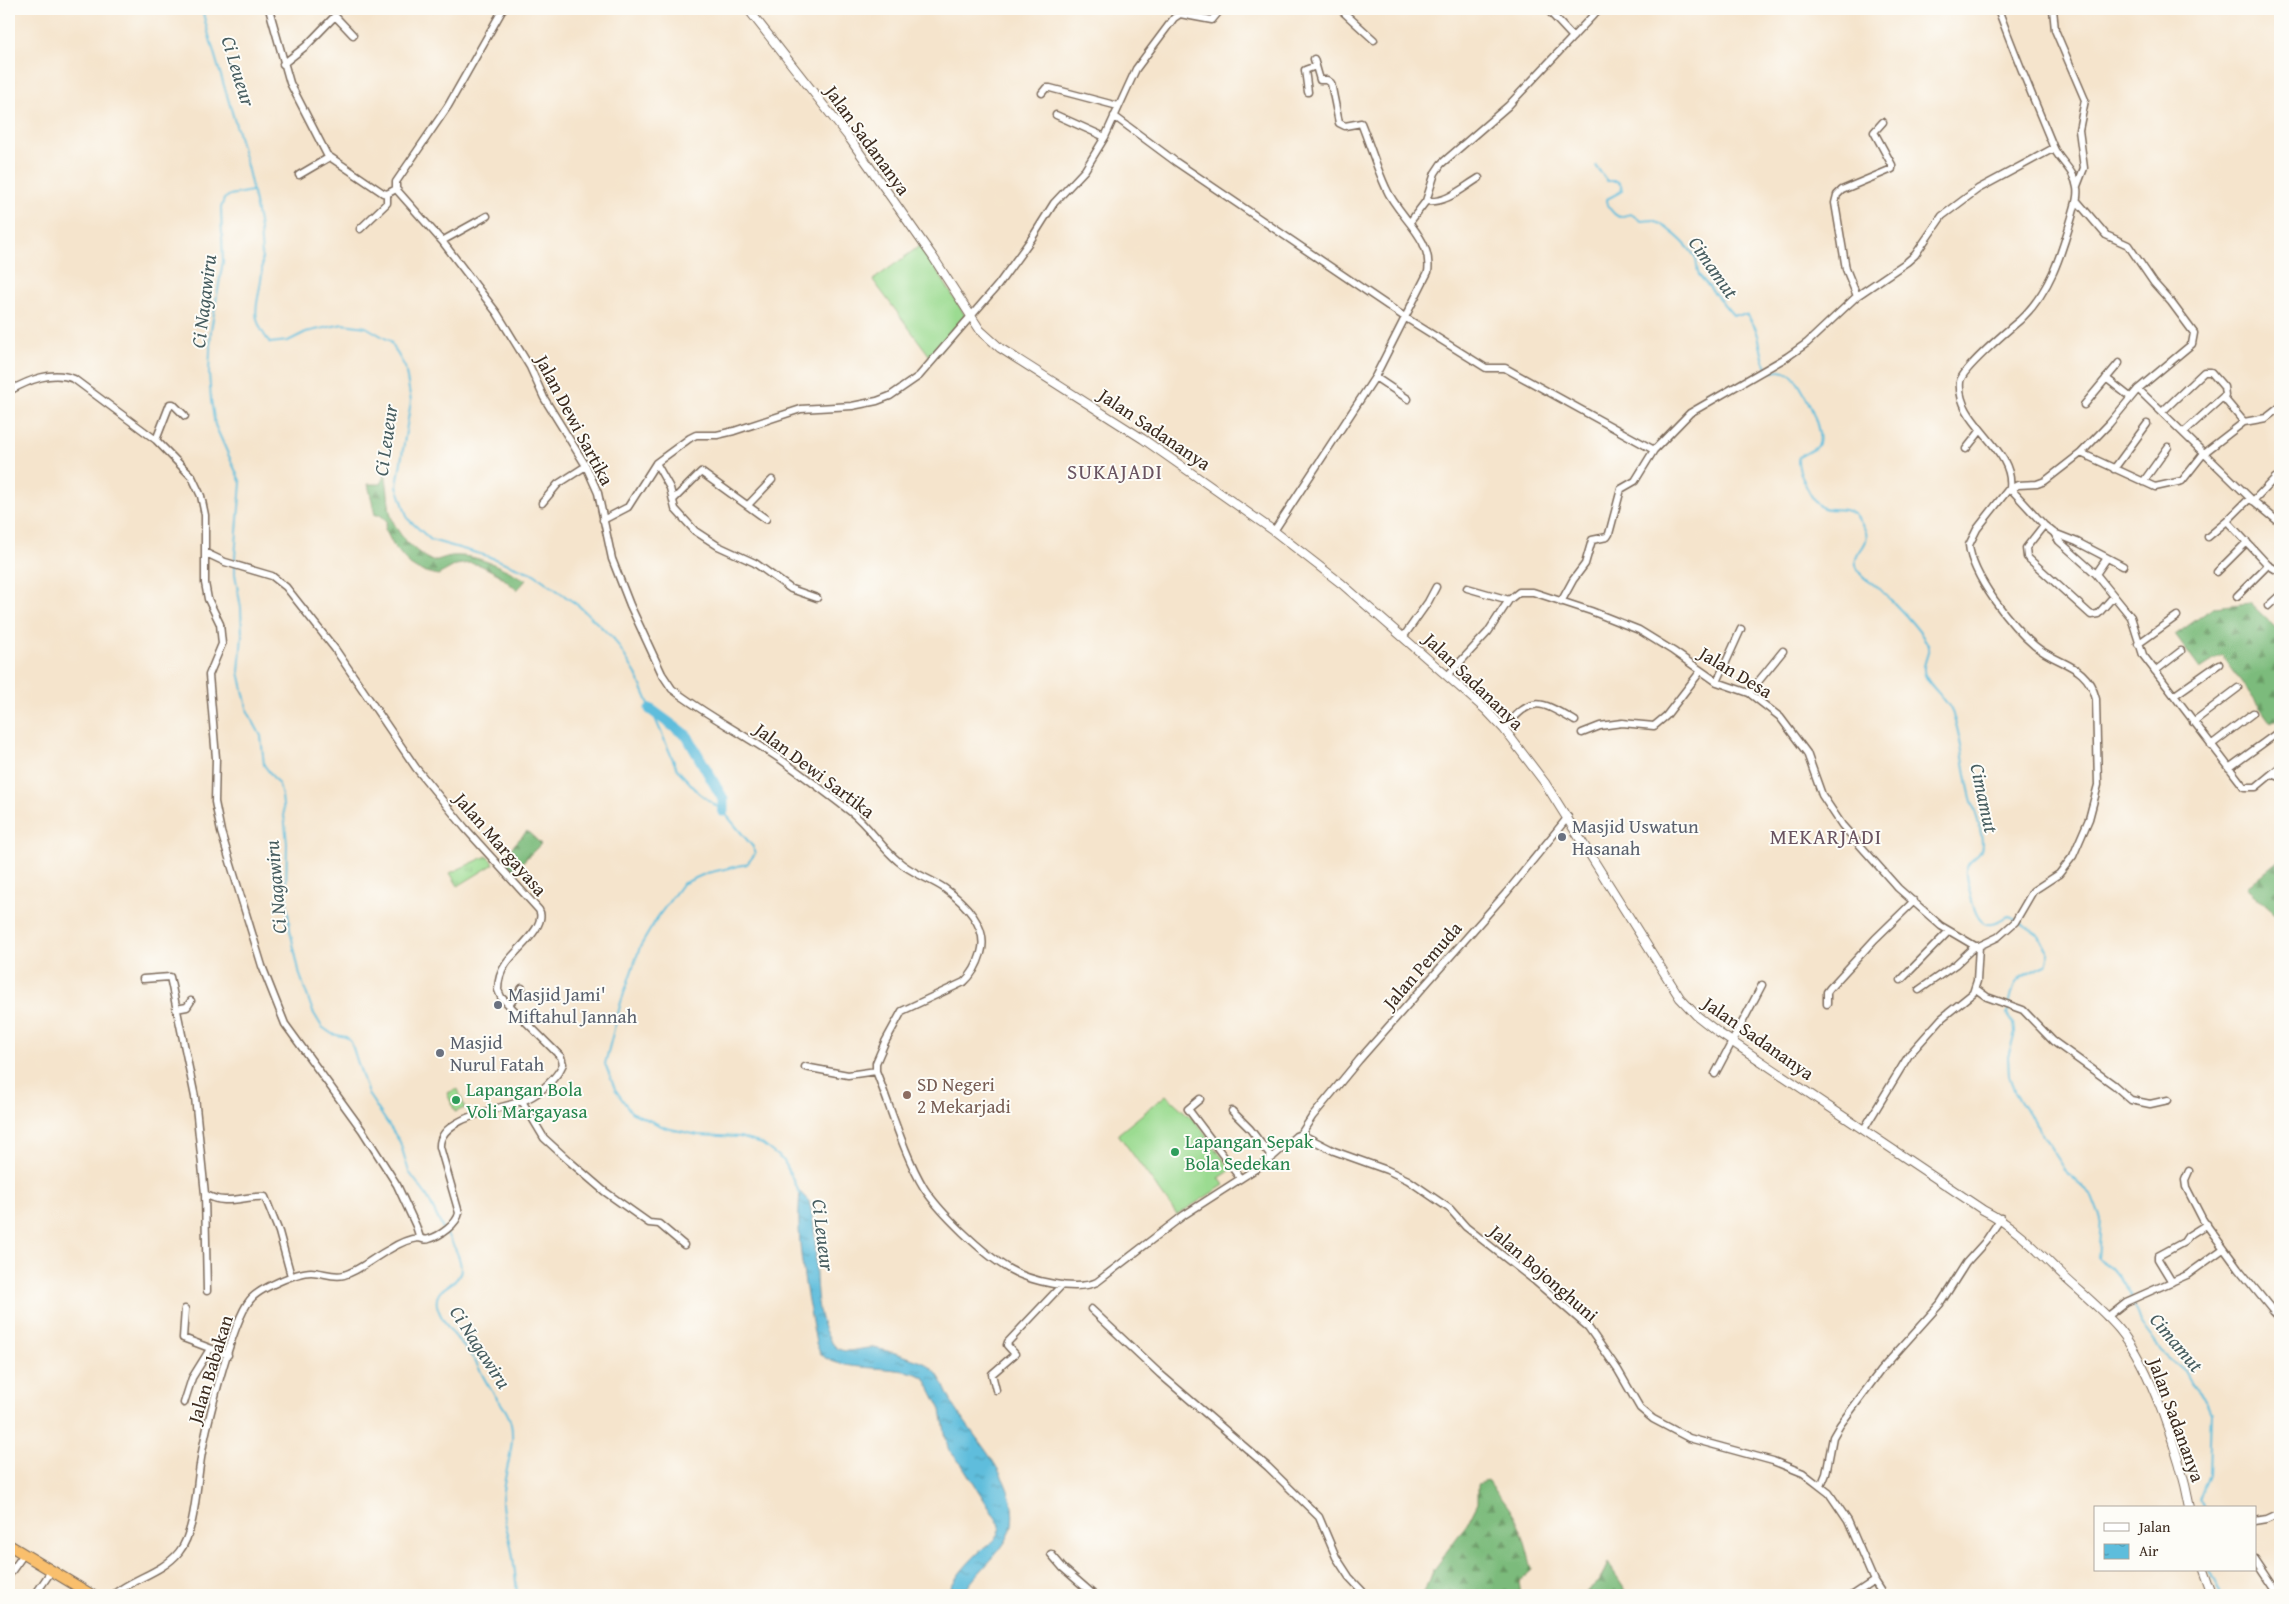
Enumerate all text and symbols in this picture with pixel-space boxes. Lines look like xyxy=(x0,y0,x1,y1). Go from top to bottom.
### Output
water label: Ci Leueur xyxy=(215,32,264,110)
street label: Jalan Sadananya xyxy=(817,78,918,201)
water label: Cimamut xyxy=(1682,230,1746,305)
water label: Ci Nagawiru xyxy=(183,253,223,349)
street label: Jalan Dewi Sartika xyxy=(528,348,621,490)
street label: Jalan Sadananya xyxy=(1092,380,1217,477)
water label: Ci Leueur xyxy=(366,402,404,478)
district label: SUKAJADI xyxy=(1067,456,1163,487)
street label: Jalan Sadananya xyxy=(1416,624,1530,736)
street label: Jalan Desa xyxy=(1692,638,1778,705)
street label: Jalan Dewi Sartika xyxy=(747,714,881,825)
water label: Cimamut xyxy=(1964,761,2007,836)
street label: Jalan Margayasa xyxy=(447,784,554,902)
place label: Masjid Uswatun Hasanah xyxy=(1572,812,1699,862)
district label: MEKARJADI xyxy=(1770,821,1882,852)
marker: Masjid Uswatun Hasanah xyxy=(1556,831,1568,843)
water label: Ci Nagawiru xyxy=(256,839,294,935)
street label: Jalan Pemuda xyxy=(1375,915,1468,1017)
place label: Masjid Jami' Miftahul Jannah xyxy=(508,980,637,1030)
street label: Jalan Sadananya xyxy=(1696,988,1820,1087)
marker: Masjid Jami' Miftahul Jannah xyxy=(492,999,504,1011)
place label: Masjid Nurul Fatah xyxy=(450,1028,545,1078)
marker: Masjid Nurul Fatah xyxy=(434,1047,446,1059)
place label: SD Negeri 2 Mekarjadi xyxy=(917,1070,1011,1120)
place label: Lapangan Bola Voli Margayasa xyxy=(466,1075,587,1125)
marker: SD Negeri 2 Mekarjadi xyxy=(901,1089,913,1101)
marker: Lapangan Bola Voli Margayasa xyxy=(450,1094,462,1106)
place label: Lapangan Sepak Bola Sedekan xyxy=(1185,1127,1314,1177)
marker: Lapangan Sepak Bola Sedekan xyxy=(1169,1146,1181,1158)
water label: Ci Leueur xyxy=(805,1197,843,1273)
street label: Jalan Bojonghuni xyxy=(1482,1216,1605,1328)
water label: Ci Nagawiru xyxy=(443,1300,519,1394)
water label: Cimamut xyxy=(2143,1306,2211,1379)
street label: Jalan Babakan xyxy=(180,1311,240,1429)
street label: Jalan Sadananya xyxy=(2141,1352,2212,1486)
legend xyxy=(2094,1506,2256,1572)
text: Jalan xyxy=(2137,1516,2171,1537)
text: Air xyxy=(2139,1540,2159,1561)

